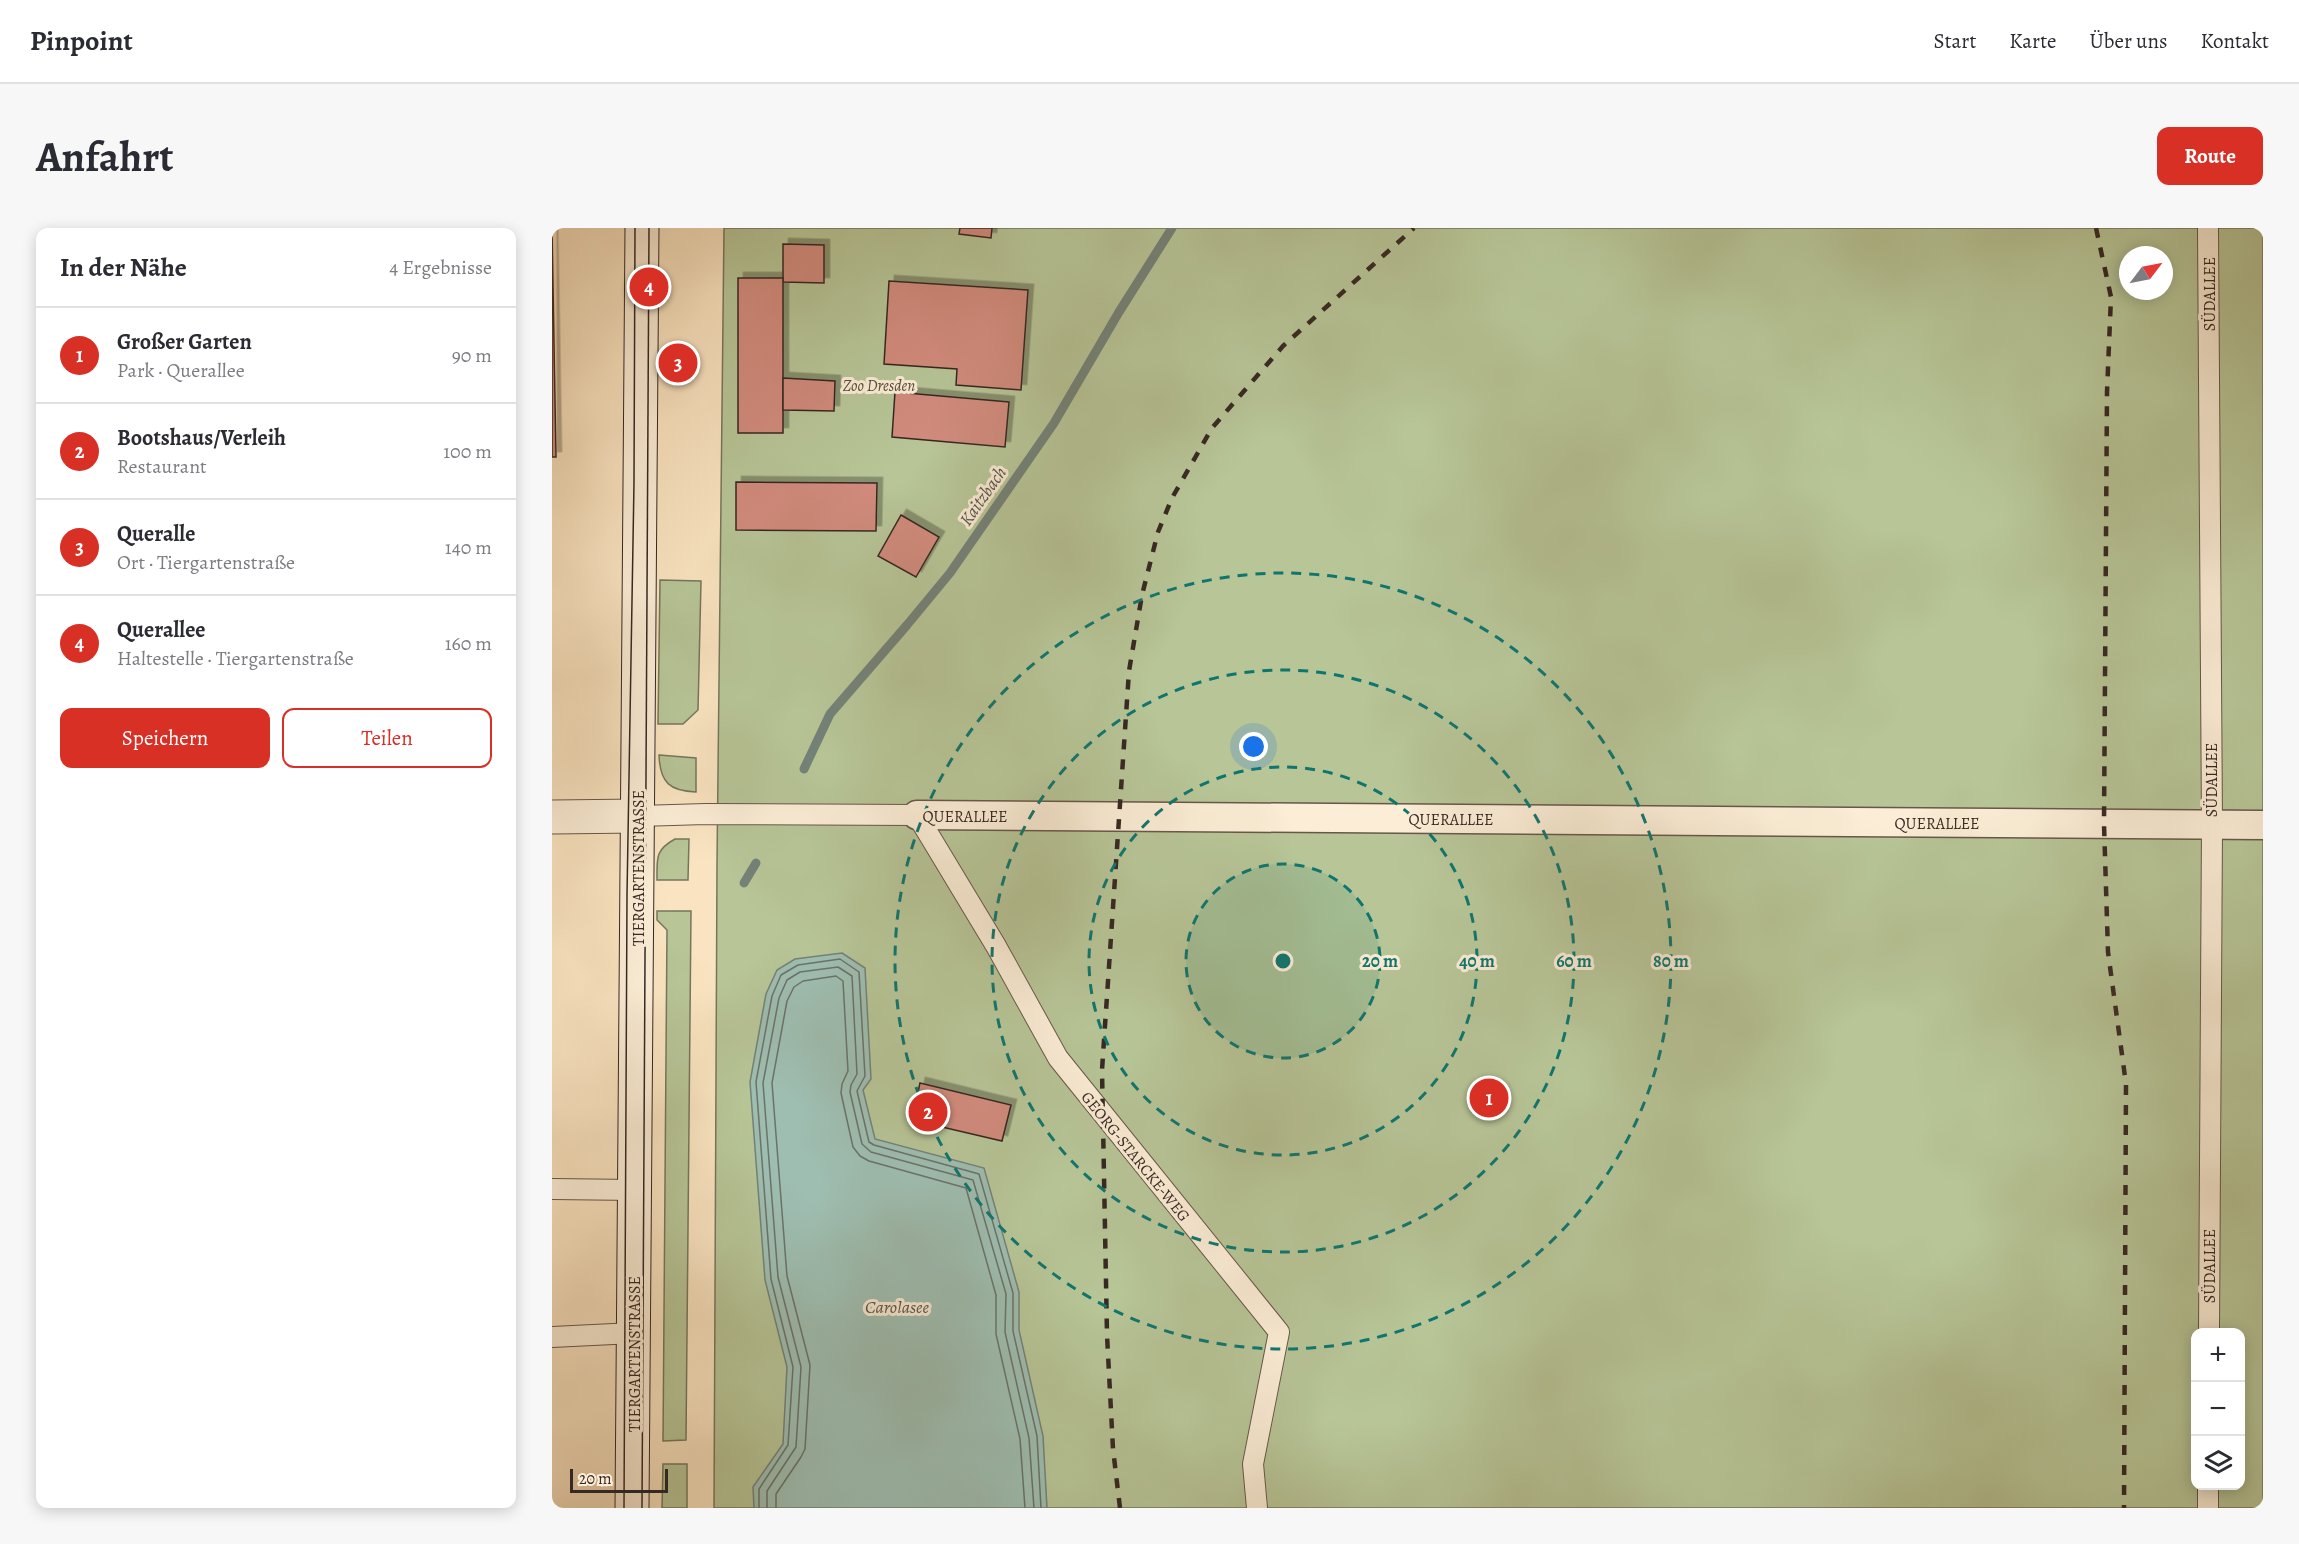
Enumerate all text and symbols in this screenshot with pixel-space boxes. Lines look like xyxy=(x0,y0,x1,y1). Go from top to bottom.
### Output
text: Pinpoint xyxy=(30,22,133,60)
text: Start xyxy=(1934,27,1976,55)
text: Karte xyxy=(2009,27,2057,55)
text: Über uns xyxy=(2090,27,2167,55)
text: Kontakt xyxy=(2200,27,2269,55)
button: Route xyxy=(2157,127,2263,185)
text: Anfahrt xyxy=(36,128,173,185)
north arrow xyxy=(2119,246,2173,300)
text: In der Nähe xyxy=(60,250,187,285)
text: 4 Ergebnisse xyxy=(389,254,492,281)
street label: SÜDALLEE xyxy=(2199,257,2221,331)
pin: 4 xyxy=(630,264,668,310)
text: Großer Garten xyxy=(117,327,252,357)
pin: 3 xyxy=(658,340,698,386)
text: 1 xyxy=(76,342,83,369)
text: 90 m xyxy=(452,342,492,369)
text: Park · Querallee xyxy=(117,357,245,384)
park label: Zoo Dresden xyxy=(843,375,915,397)
text: Bootshaus/Verleih xyxy=(117,423,286,453)
text: 2 xyxy=(75,438,84,465)
text: 100 m xyxy=(443,438,492,465)
text: Restaurant xyxy=(117,453,207,480)
water label: Kaitzbach xyxy=(954,461,1012,530)
text: Queralle xyxy=(117,519,195,549)
text: 3 xyxy=(75,534,84,561)
text: 140 m xyxy=(445,534,492,561)
text: Ort · Tiergartenstraße xyxy=(117,549,295,576)
text: Querallee xyxy=(117,615,205,645)
text: 4 xyxy=(75,630,84,657)
text: 160 m xyxy=(445,630,492,657)
text: Haltestelle · Tiergartenstraße xyxy=(117,645,354,672)
button: Speichern xyxy=(60,708,270,768)
button: Teilen xyxy=(282,708,492,768)
your location xyxy=(1239,732,1268,761)
street label: SÜDALLEE xyxy=(2201,743,2223,817)
street label: TIERGARTENSTRASSE xyxy=(628,790,650,946)
street label: QUERALLEE xyxy=(922,806,1008,828)
street label: QUERALLEE xyxy=(1408,809,1494,831)
street label: QUERALLEE xyxy=(1894,813,1980,835)
text: 20 m xyxy=(1362,949,1398,973)
text: 40 m xyxy=(1459,949,1495,973)
text: 60 m xyxy=(1556,949,1592,973)
text: 80 m xyxy=(1653,949,1689,973)
centre of rings xyxy=(1273,951,1293,971)
pin: 1 xyxy=(1470,1076,1508,1120)
street label: GEORG-STARCKE-WEG xyxy=(1076,1087,1195,1226)
pin: 2 xyxy=(908,1090,947,1134)
street label: SÜDALLEE xyxy=(2199,1229,2221,1303)
street label: TIERGARTENSTRASSE xyxy=(624,1276,646,1432)
water label: Carolasee xyxy=(865,1295,930,1319)
map controls xyxy=(2191,1328,2245,1490)
button: + xyxy=(2191,1328,2245,1382)
button: − xyxy=(2191,1382,2245,1436)
button: layers xyxy=(2191,1436,2245,1490)
scale bar xyxy=(570,1466,668,1494)
text: 20 m xyxy=(579,1468,612,1490)

